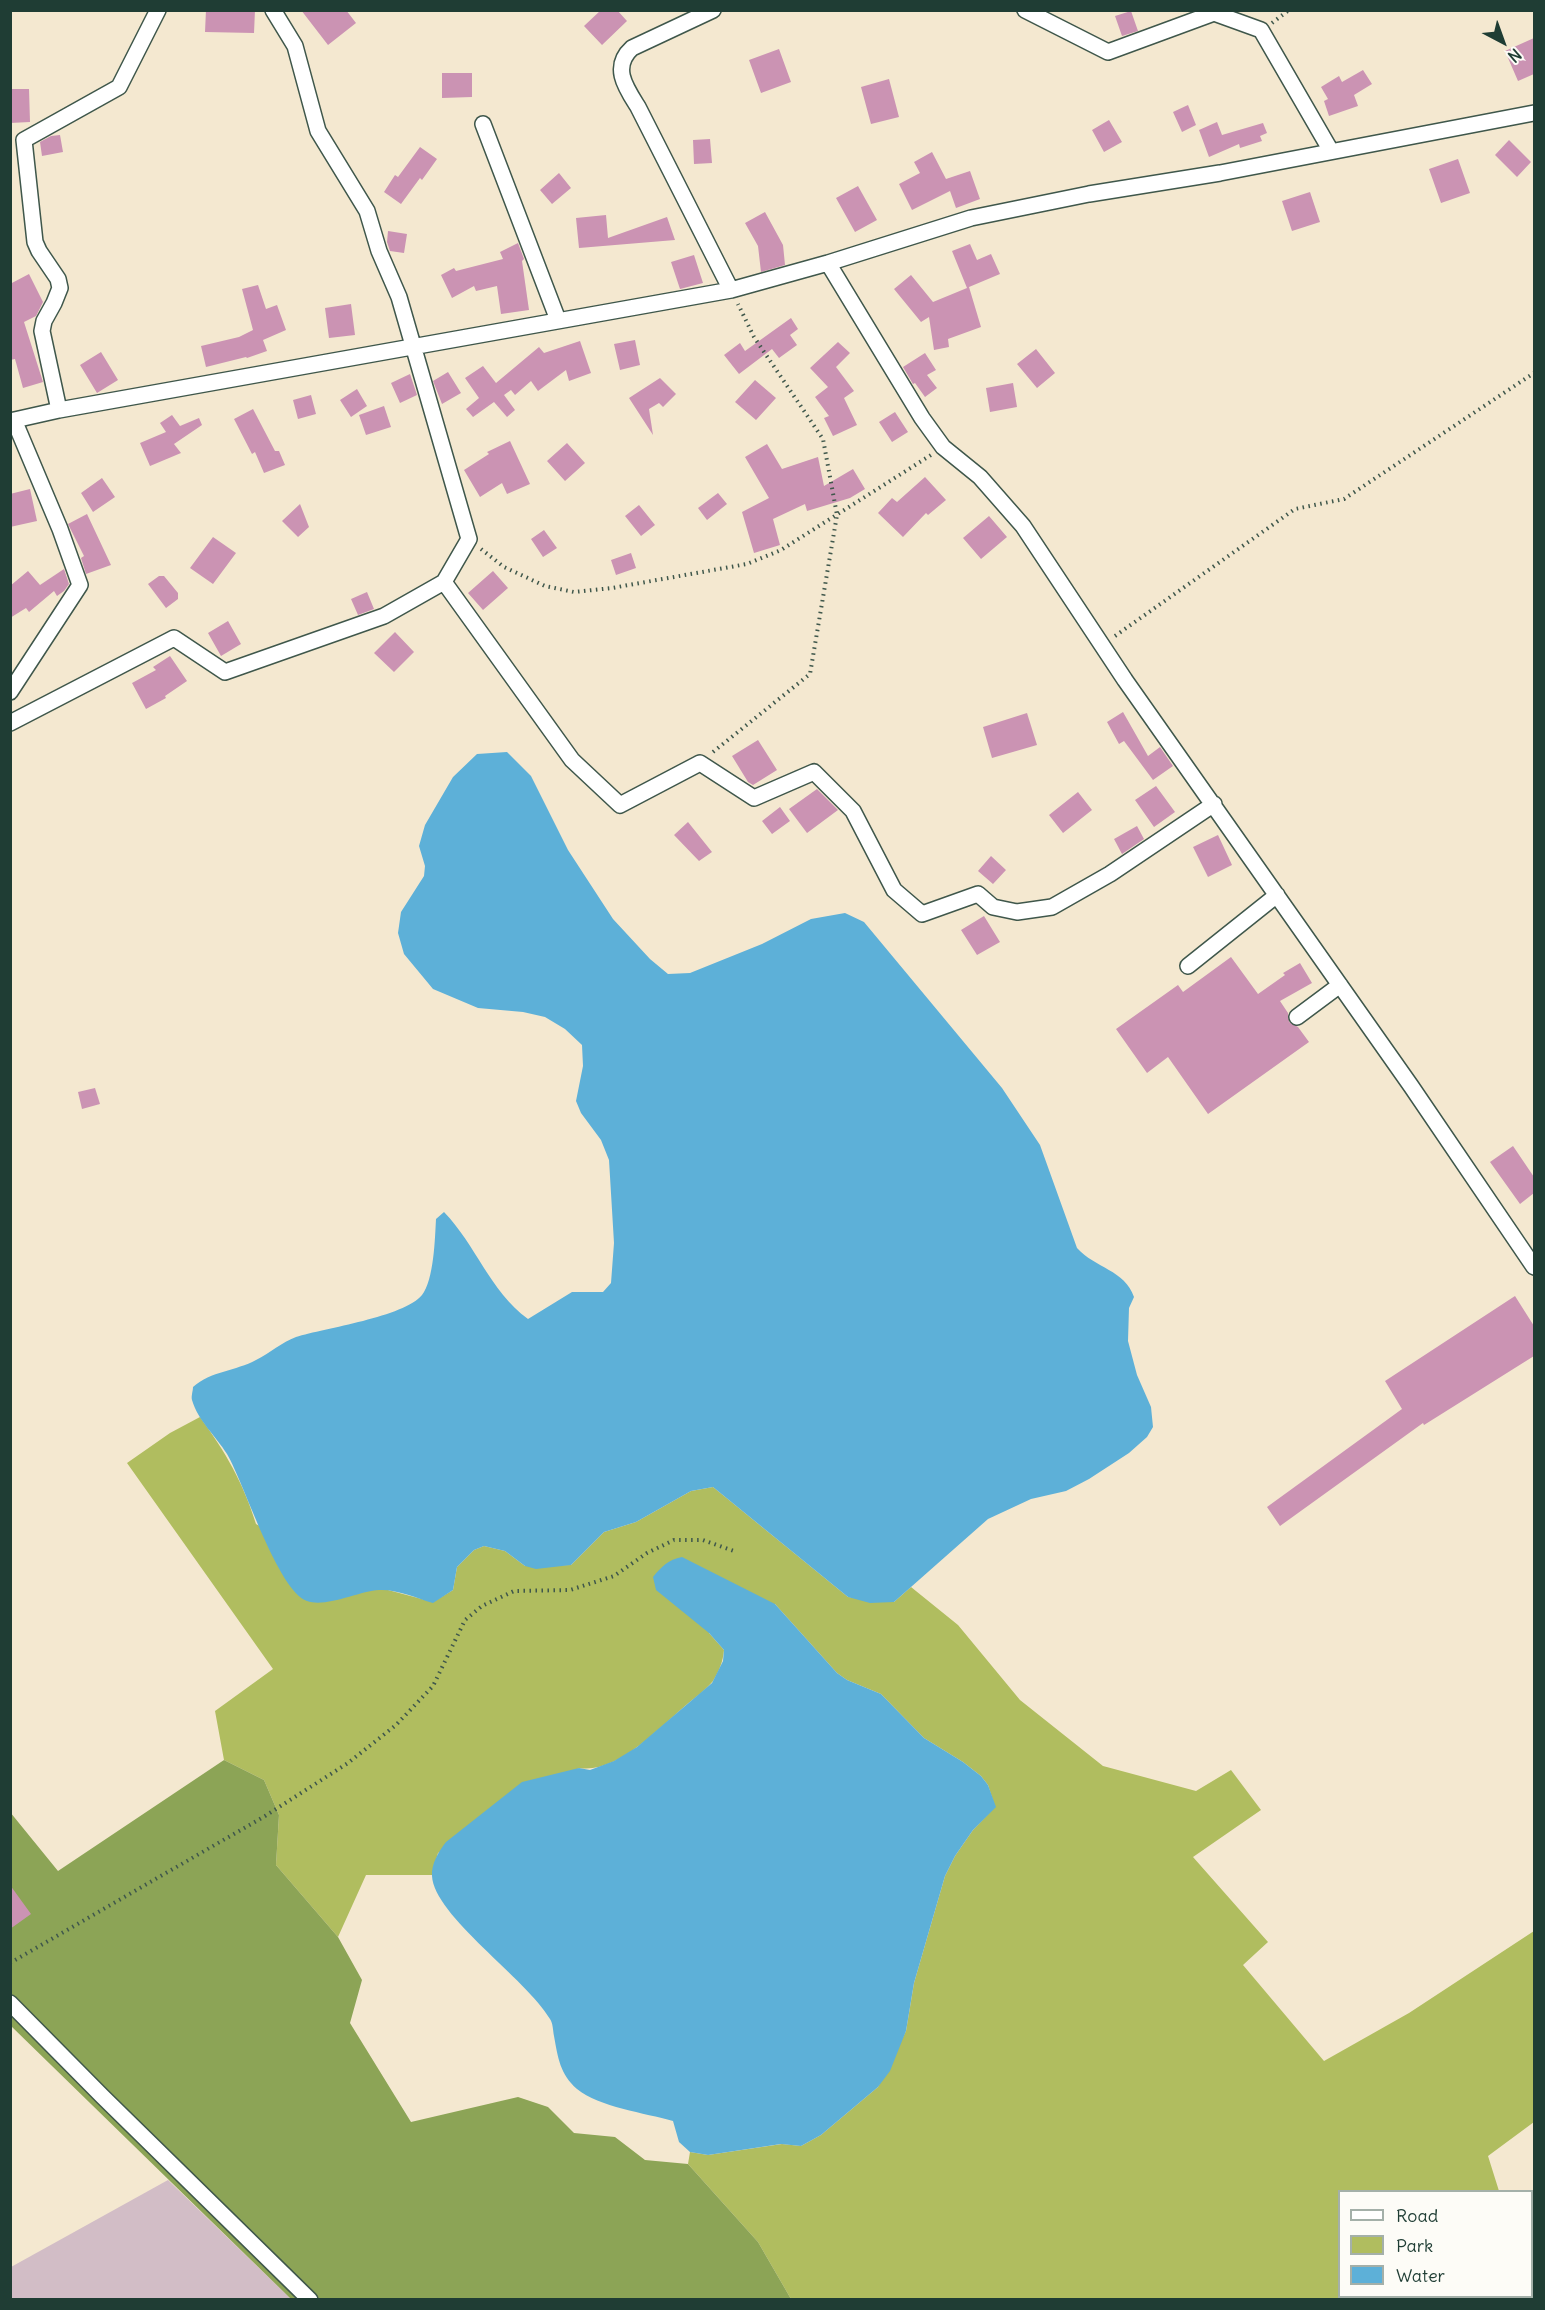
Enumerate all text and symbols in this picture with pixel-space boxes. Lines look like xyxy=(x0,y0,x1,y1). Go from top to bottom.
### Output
north arrow xyxy=(1473,12,1533,72)
text: N xyxy=(1504,44,1526,67)
legend xyxy=(1338,2190,1533,2298)
text: Road xyxy=(1396,2204,1438,2227)
text: Park xyxy=(1396,2234,1433,2257)
text: Water xyxy=(1396,2264,1445,2287)

